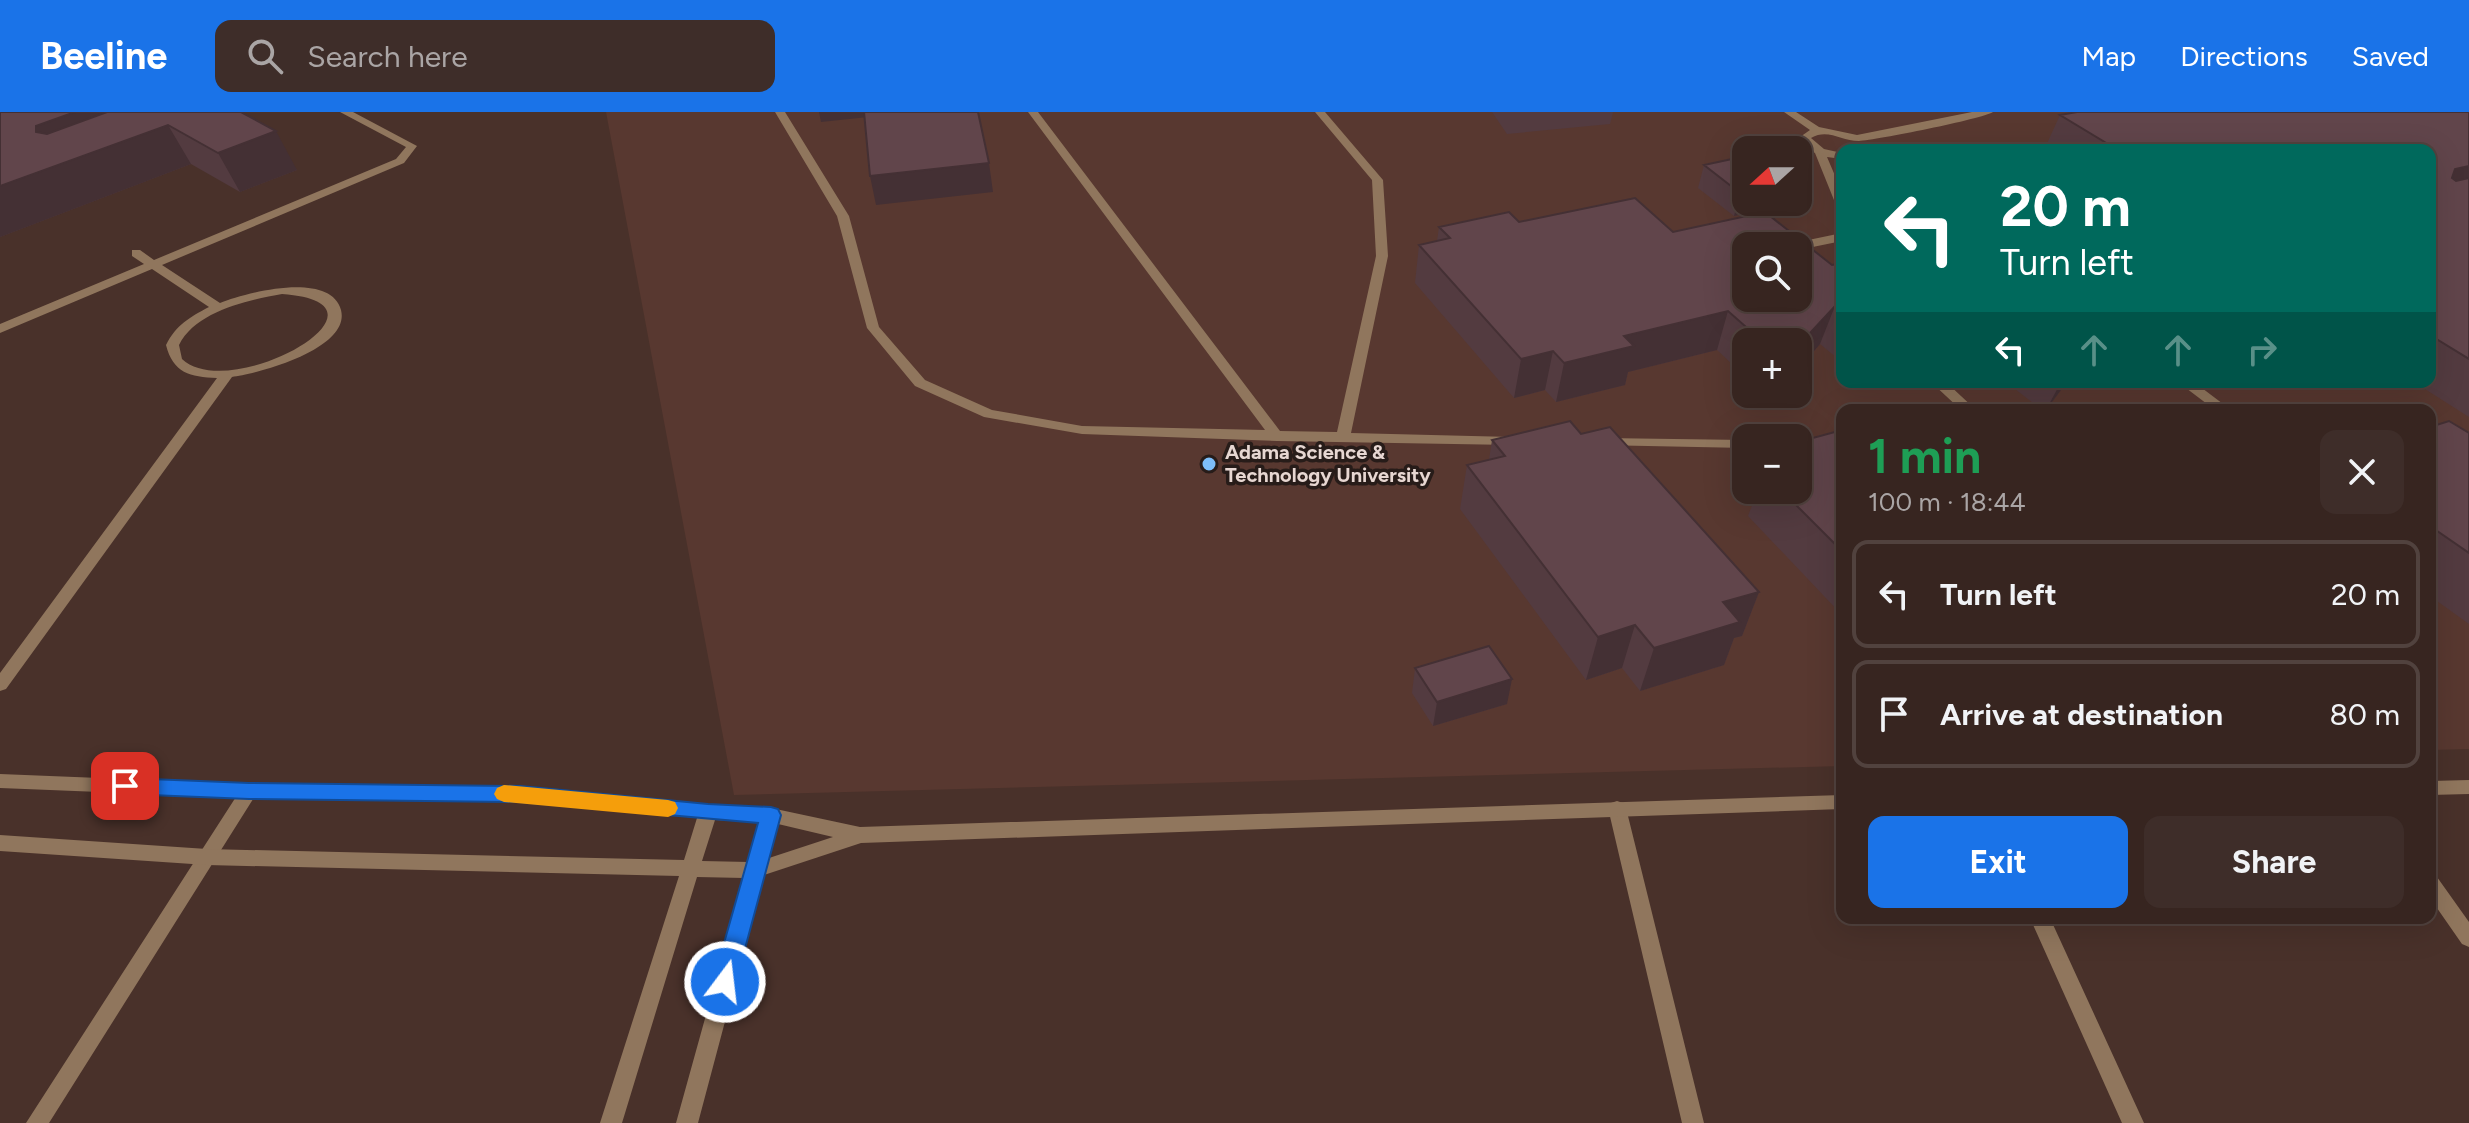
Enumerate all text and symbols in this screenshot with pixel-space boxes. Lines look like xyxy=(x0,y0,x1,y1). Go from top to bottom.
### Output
search box xyxy=(215,20,775,92)
text: Beeline xyxy=(40,33,167,79)
icon: search xyxy=(243,34,287,78)
text: Search here xyxy=(307,38,468,75)
text: Map xyxy=(2082,39,2136,73)
text: Directions xyxy=(2180,39,2308,73)
text: Saved xyxy=(2352,39,2429,73)
north arrow xyxy=(1732,136,1812,216)
map controls xyxy=(1732,136,1812,504)
text: 20 m xyxy=(2000,173,2131,240)
icon: left xyxy=(1868,176,1972,280)
button: search xyxy=(1732,232,1812,312)
text: Turn left xyxy=(2000,241,2134,284)
button: + xyxy=(1732,328,1812,408)
icon: left xyxy=(1988,328,2032,372)
icon: ahead xyxy=(2072,328,2116,372)
icon: ahead xyxy=(2156,328,2200,372)
icon: right xyxy=(2240,328,2284,372)
button: − xyxy=(1732,424,1812,504)
text: 1 min xyxy=(1868,427,1981,485)
button: close xyxy=(2320,430,2404,514)
place label: Adama Science & Technology University xyxy=(1225,440,1431,487)
marker: Adama Science & Technology University xyxy=(1200,455,1218,473)
text: 100 m · 18:44 xyxy=(1868,486,2026,518)
icon: left xyxy=(1872,572,1916,616)
text: Turn left xyxy=(1940,576,2057,613)
text: 20 m xyxy=(2331,576,2400,613)
icon: arrive xyxy=(1872,692,1916,736)
text: Arrive at destination xyxy=(1940,696,2223,733)
text: 80 m xyxy=(2329,696,2400,733)
pin xyxy=(91,752,159,820)
icon: arrive xyxy=(103,764,147,808)
button: Exit xyxy=(1868,816,2128,908)
button: Share xyxy=(2144,816,2404,908)
position arrow xyxy=(683,940,767,1024)

